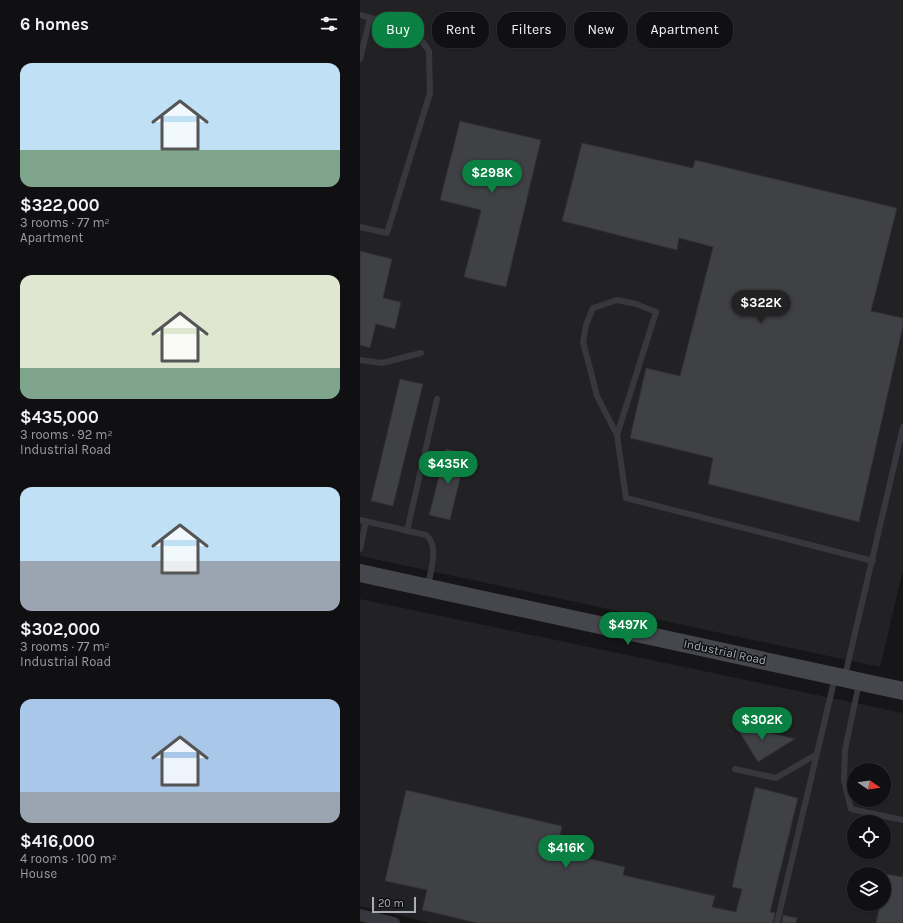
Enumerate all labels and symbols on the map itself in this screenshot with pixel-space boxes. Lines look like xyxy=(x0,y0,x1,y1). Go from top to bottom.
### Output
pin: $298K xyxy=(464,160,520,194)
pin: $322K xyxy=(733,290,789,324)
pin: $435K xyxy=(420,451,476,485)
pin: $497K xyxy=(600,612,656,646)
street label: Industrial Road xyxy=(682,636,768,668)
pin: $302K xyxy=(734,707,790,741)
north arrow xyxy=(847,763,891,807)
pin: $416K xyxy=(538,835,594,869)
scale bar xyxy=(372,895,416,914)

